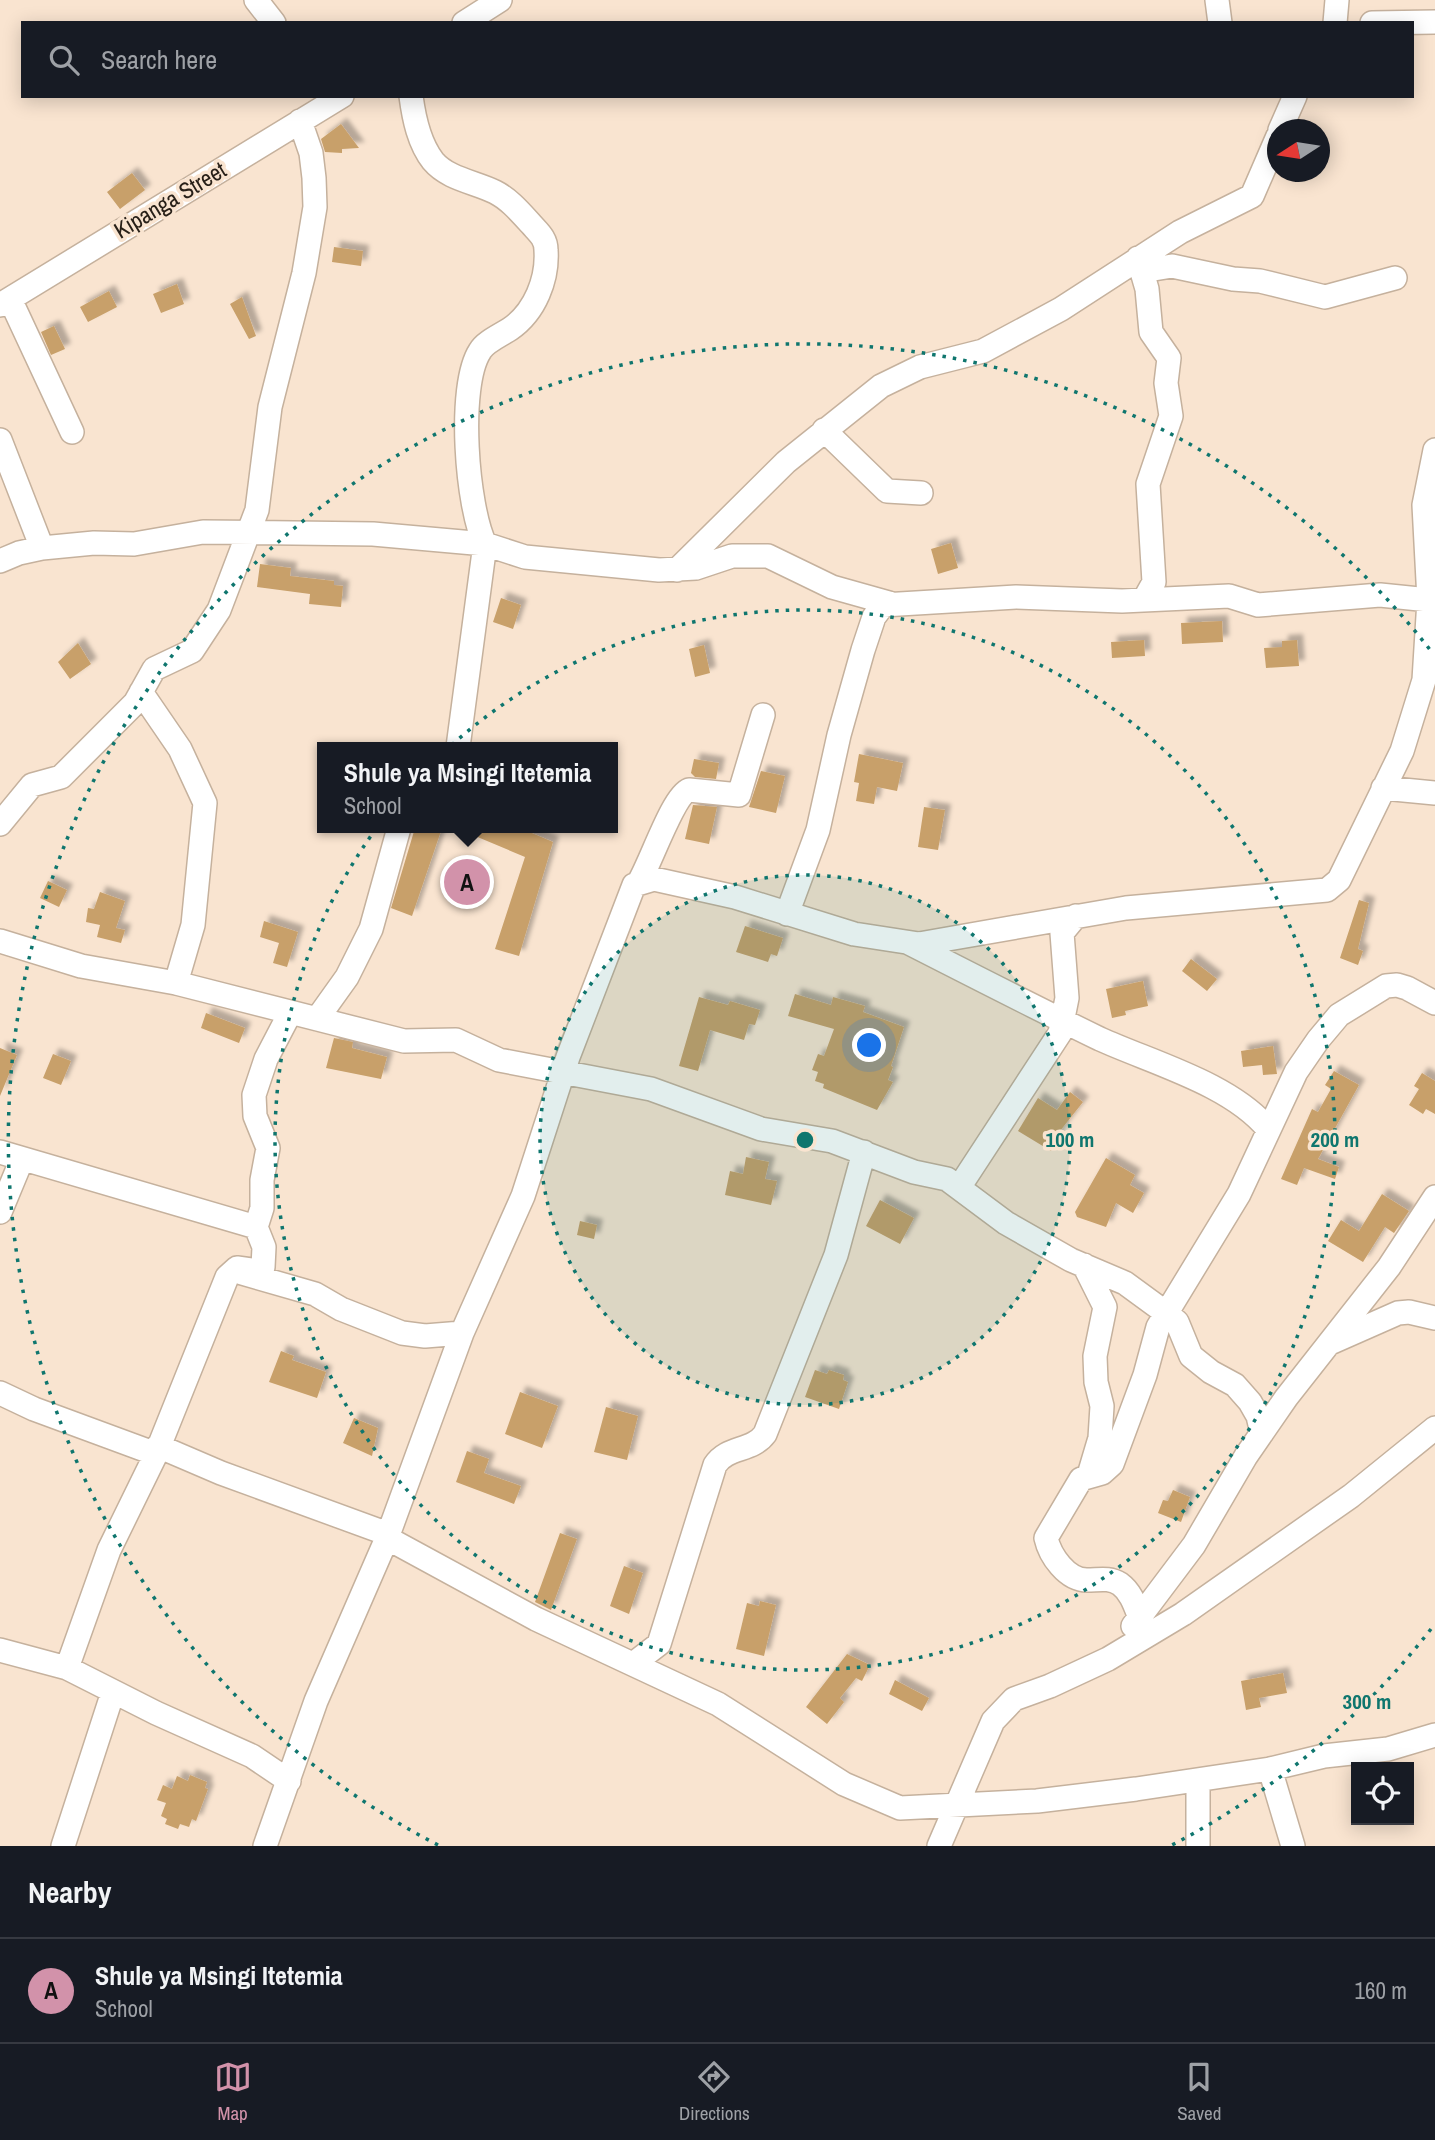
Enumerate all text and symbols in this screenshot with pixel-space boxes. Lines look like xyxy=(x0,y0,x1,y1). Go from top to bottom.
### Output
search box xyxy=(21,21,1414,98)
icon: search xyxy=(45,41,83,79)
text: Search here xyxy=(101,42,217,77)
north arrow xyxy=(1267,119,1330,182)
street label: Kipanga Street xyxy=(108,154,232,245)
popup xyxy=(317,742,618,833)
text: Shule ya Msingi Itetemia xyxy=(344,755,591,790)
text: School xyxy=(344,790,401,821)
pin: A xyxy=(444,856,490,908)
your location xyxy=(852,1028,886,1062)
text: 100 m xyxy=(1046,1125,1094,1154)
text: 200 m xyxy=(1311,1125,1359,1154)
centre of rings xyxy=(793,1128,817,1152)
text: 300 m xyxy=(1343,1687,1391,1716)
map controls xyxy=(1351,1762,1414,1825)
button: locate xyxy=(1351,1762,1414,1825)
text: Nearby xyxy=(28,1872,111,1912)
text: Shule ya Msingi Itetemia xyxy=(95,1958,343,1993)
text: A xyxy=(44,1975,58,2006)
text: 160 m xyxy=(1355,1975,1407,2006)
text: School xyxy=(95,1993,153,2024)
tab: Map xyxy=(214,2058,252,2126)
tab: Directions xyxy=(679,2058,750,2126)
tab: Saved xyxy=(1177,2058,1221,2126)

